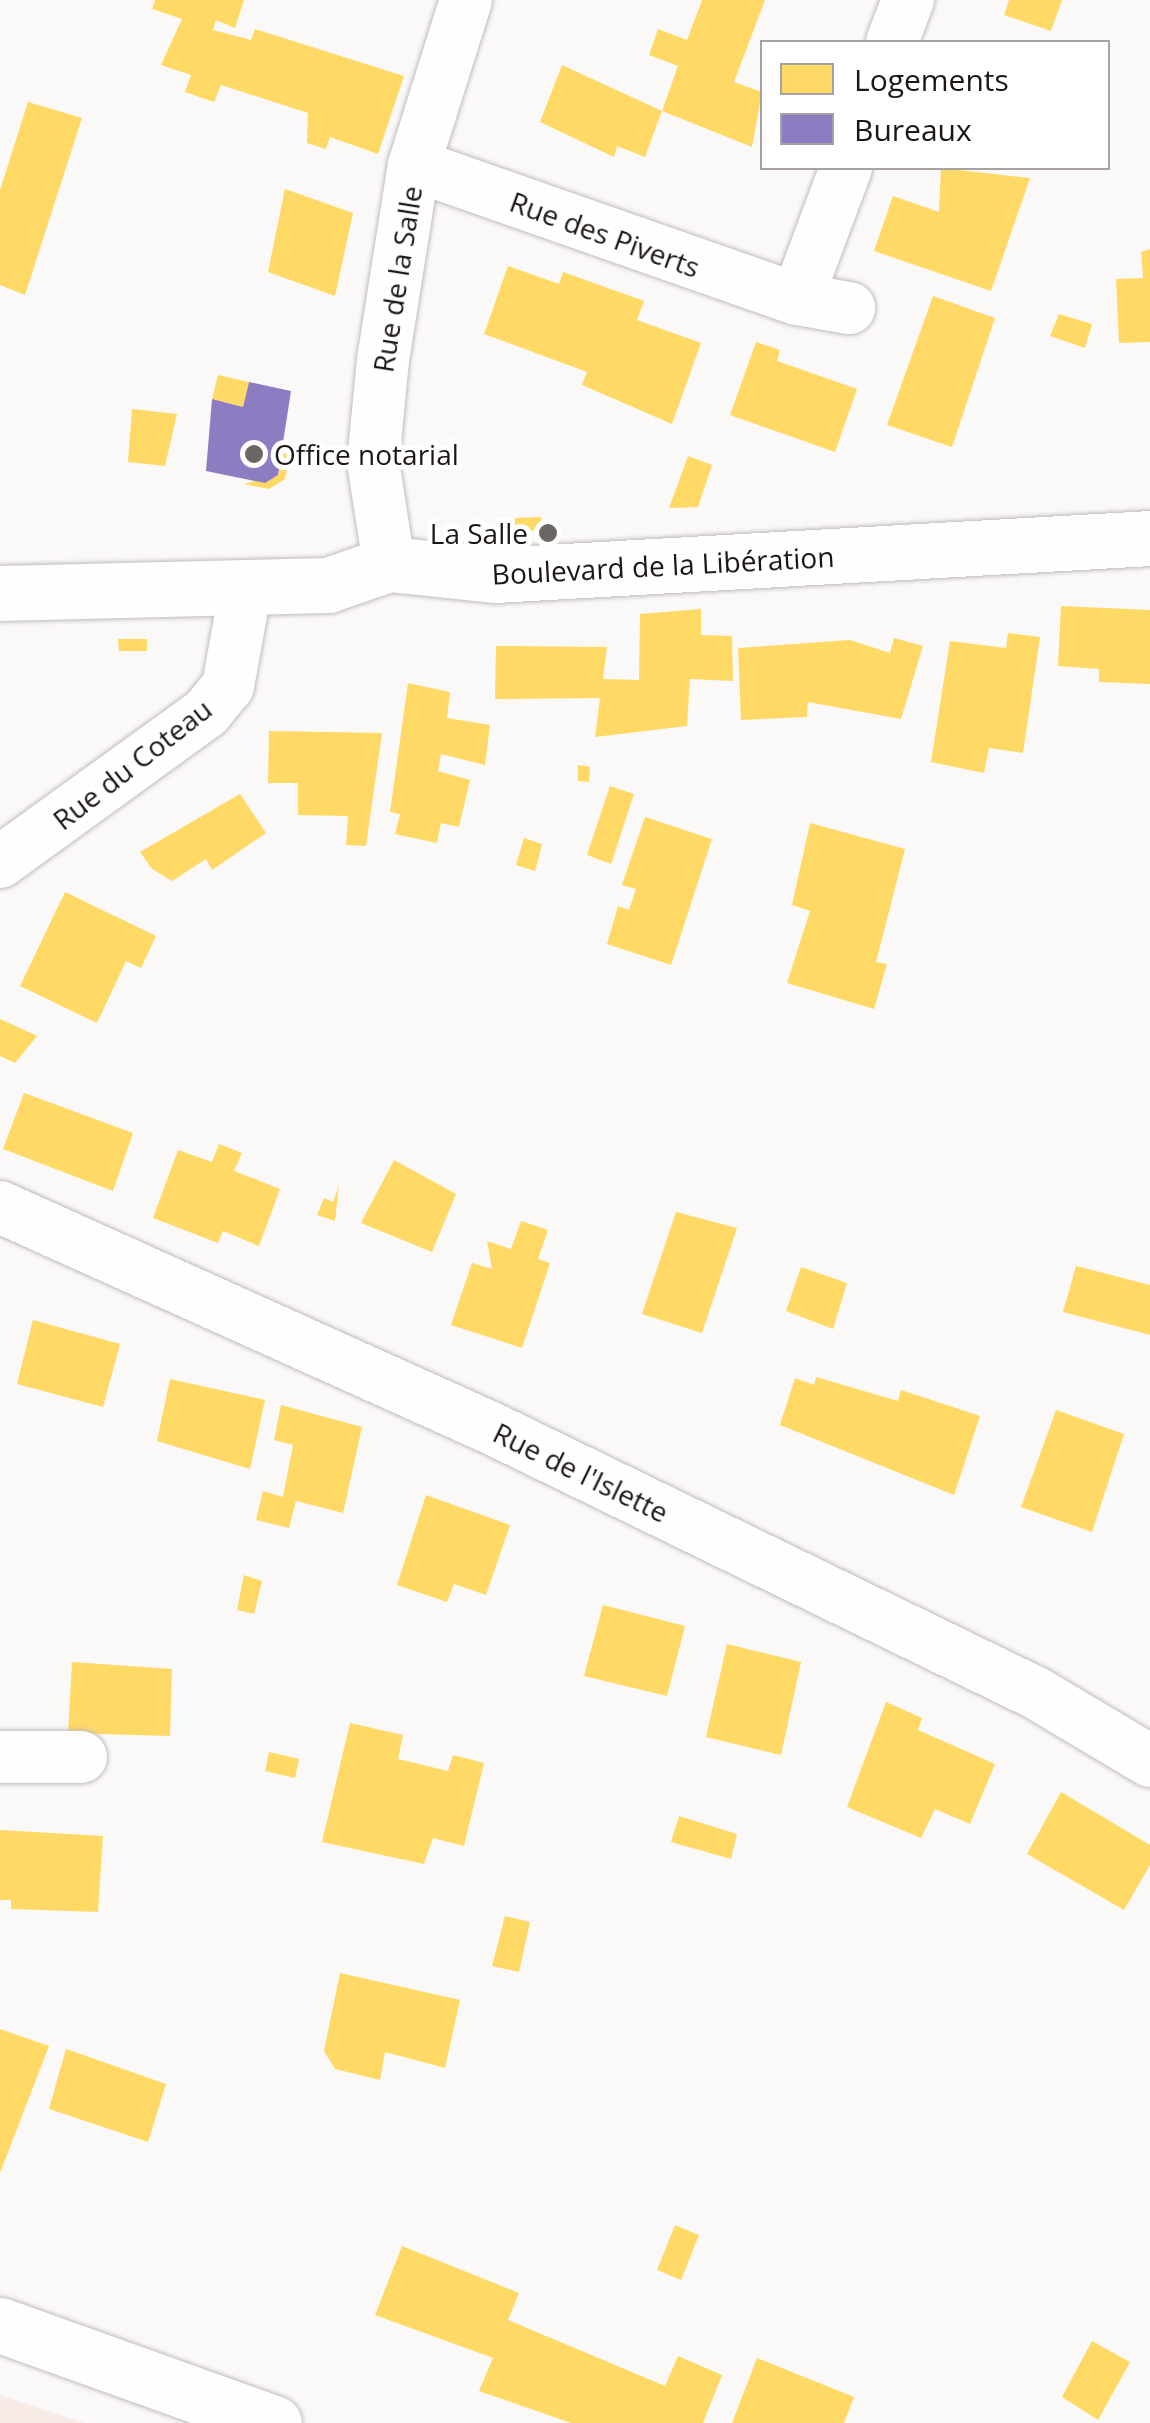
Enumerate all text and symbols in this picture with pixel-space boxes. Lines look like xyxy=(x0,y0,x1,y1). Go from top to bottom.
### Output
legend xyxy=(760,40,1110,170)
text: Logements xyxy=(854,59,1009,100)
text: Bureaux xyxy=(854,109,972,150)
street label: Rue de la Salle xyxy=(366,183,428,375)
street label: Rue des Piverts xyxy=(506,184,704,284)
place label: Office notarial xyxy=(274,437,459,471)
marker: Office notarial xyxy=(243,443,265,465)
place label: La Salle xyxy=(430,516,528,550)
marker: La Salle xyxy=(537,522,559,544)
street label: Boulevard de la Libération xyxy=(491,539,835,591)
street label: Rue du Coteau xyxy=(46,692,218,836)
street label: Rue de l'Islette xyxy=(488,1415,674,1529)

